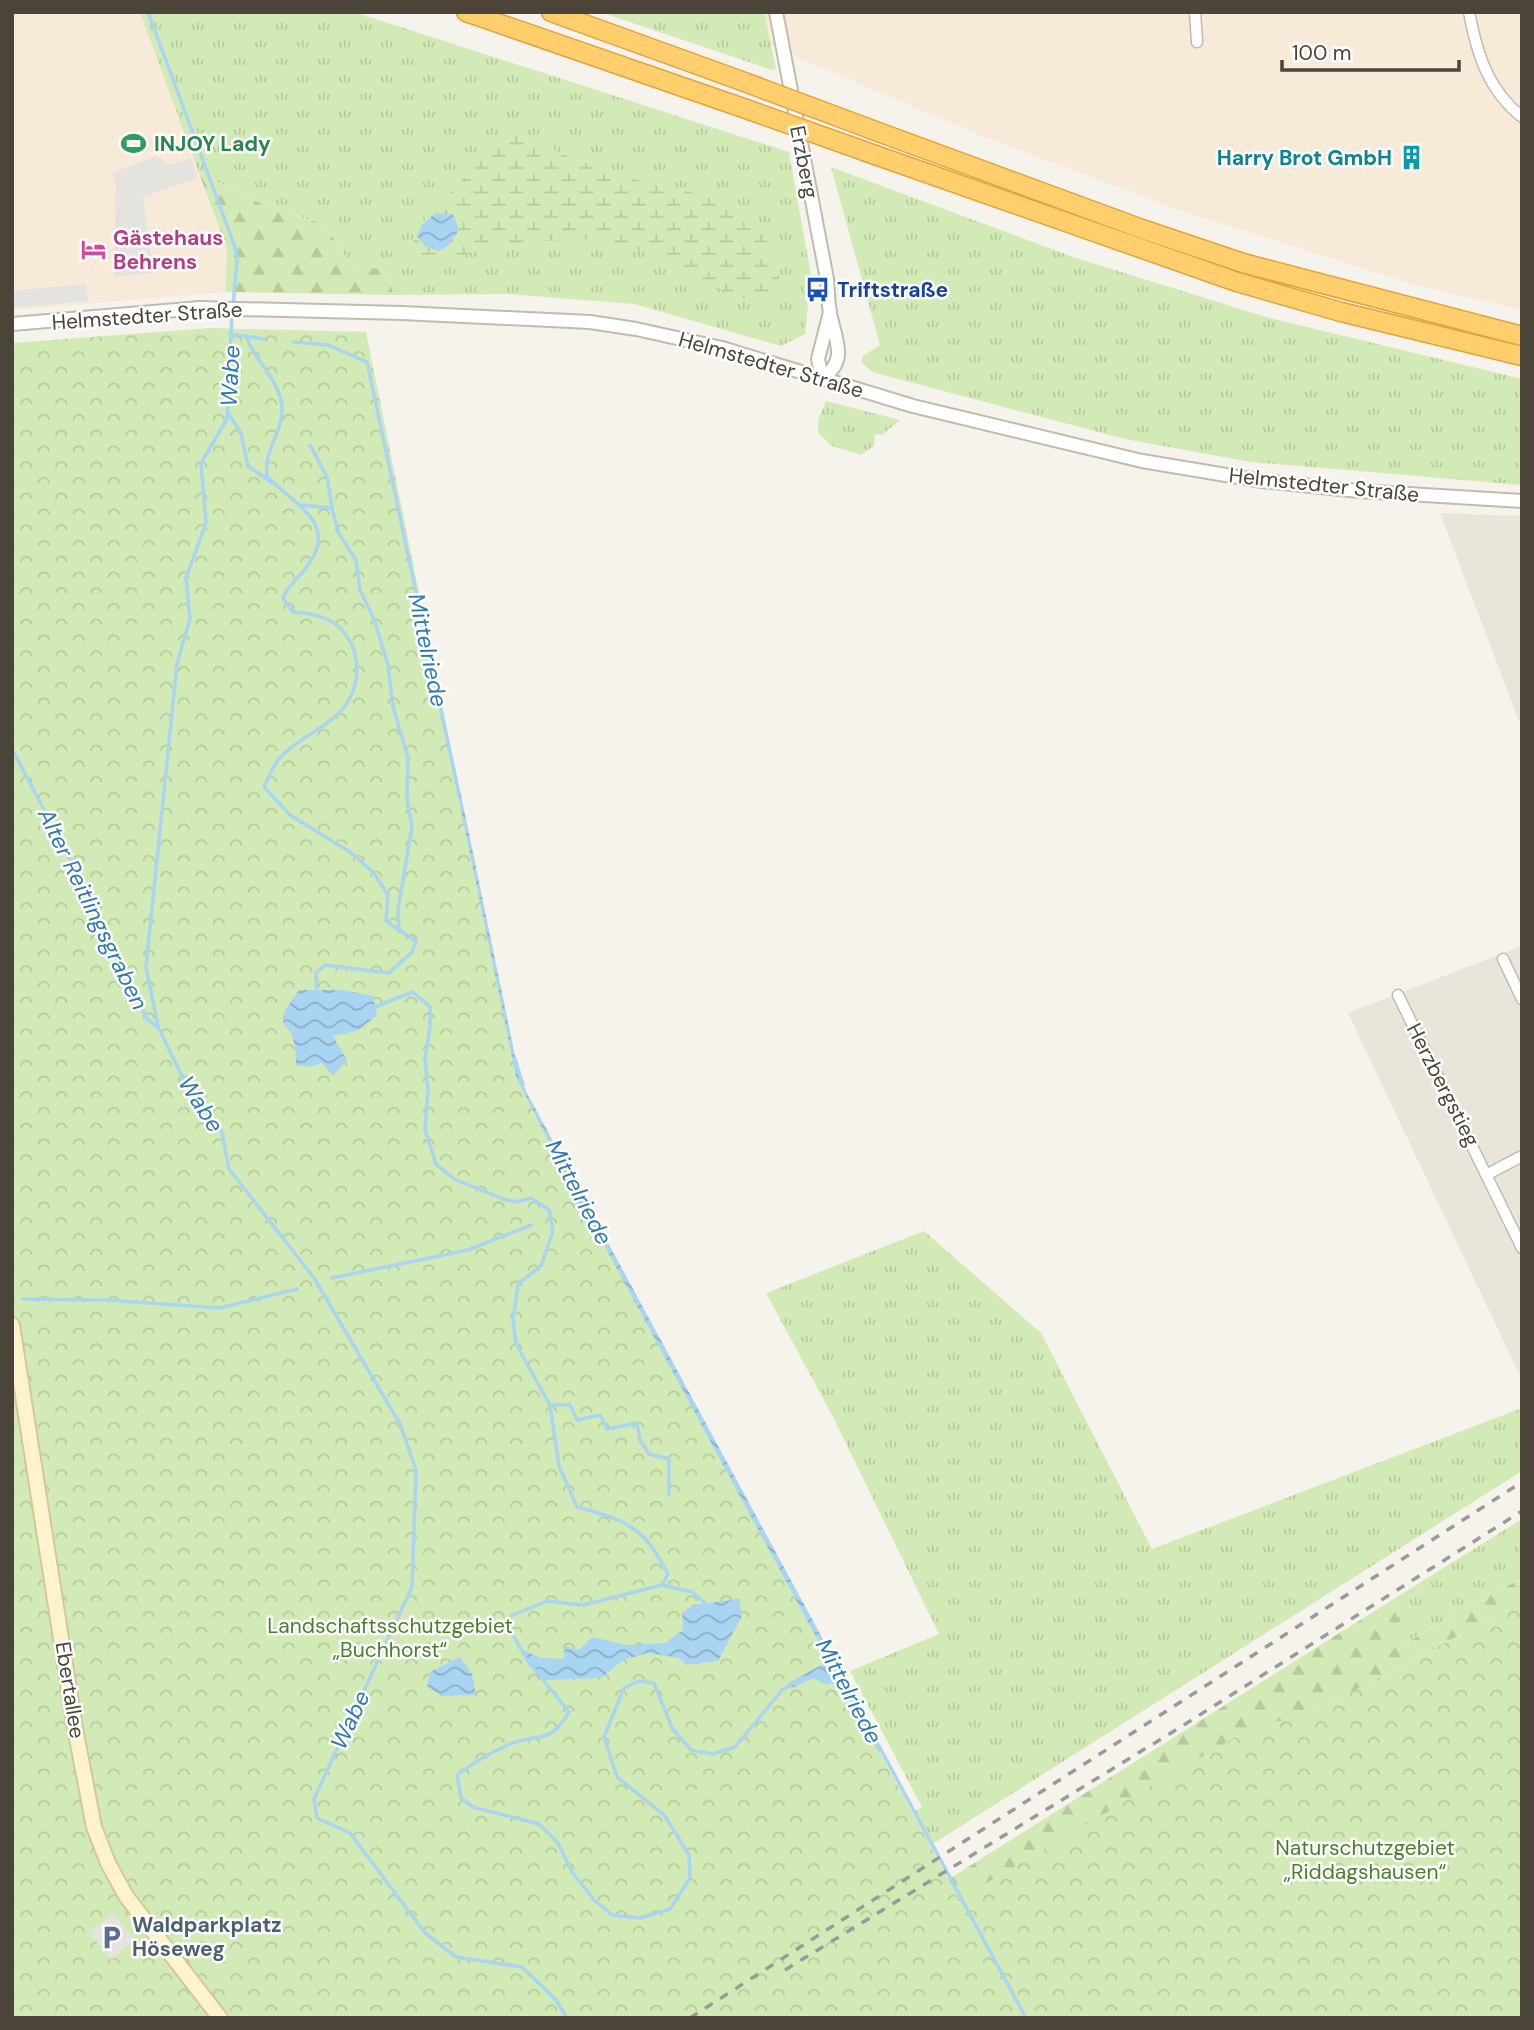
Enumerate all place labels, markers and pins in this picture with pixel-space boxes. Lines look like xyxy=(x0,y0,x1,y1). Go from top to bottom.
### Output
sports icon: INJOY Lady xyxy=(120,130,148,158)
place label: INJOY Lady xyxy=(154,130,271,158)
place label: Harry Brot GmbH xyxy=(1217,144,1392,172)
building icon: Harry Brot GmbH xyxy=(1398,144,1426,172)
place label: Gästehaus Behrens xyxy=(113,224,223,276)
hotel icon: Gästehaus Behrens xyxy=(79,236,107,264)
bus stop icon: Triftstraße xyxy=(803,276,831,304)
place label: Triftstraße xyxy=(837,276,948,304)
place label: Waldparkplatz Höseweg xyxy=(132,1911,282,1963)
parking icon: Waldparkplatz Höseweg xyxy=(98,1923,126,1951)

